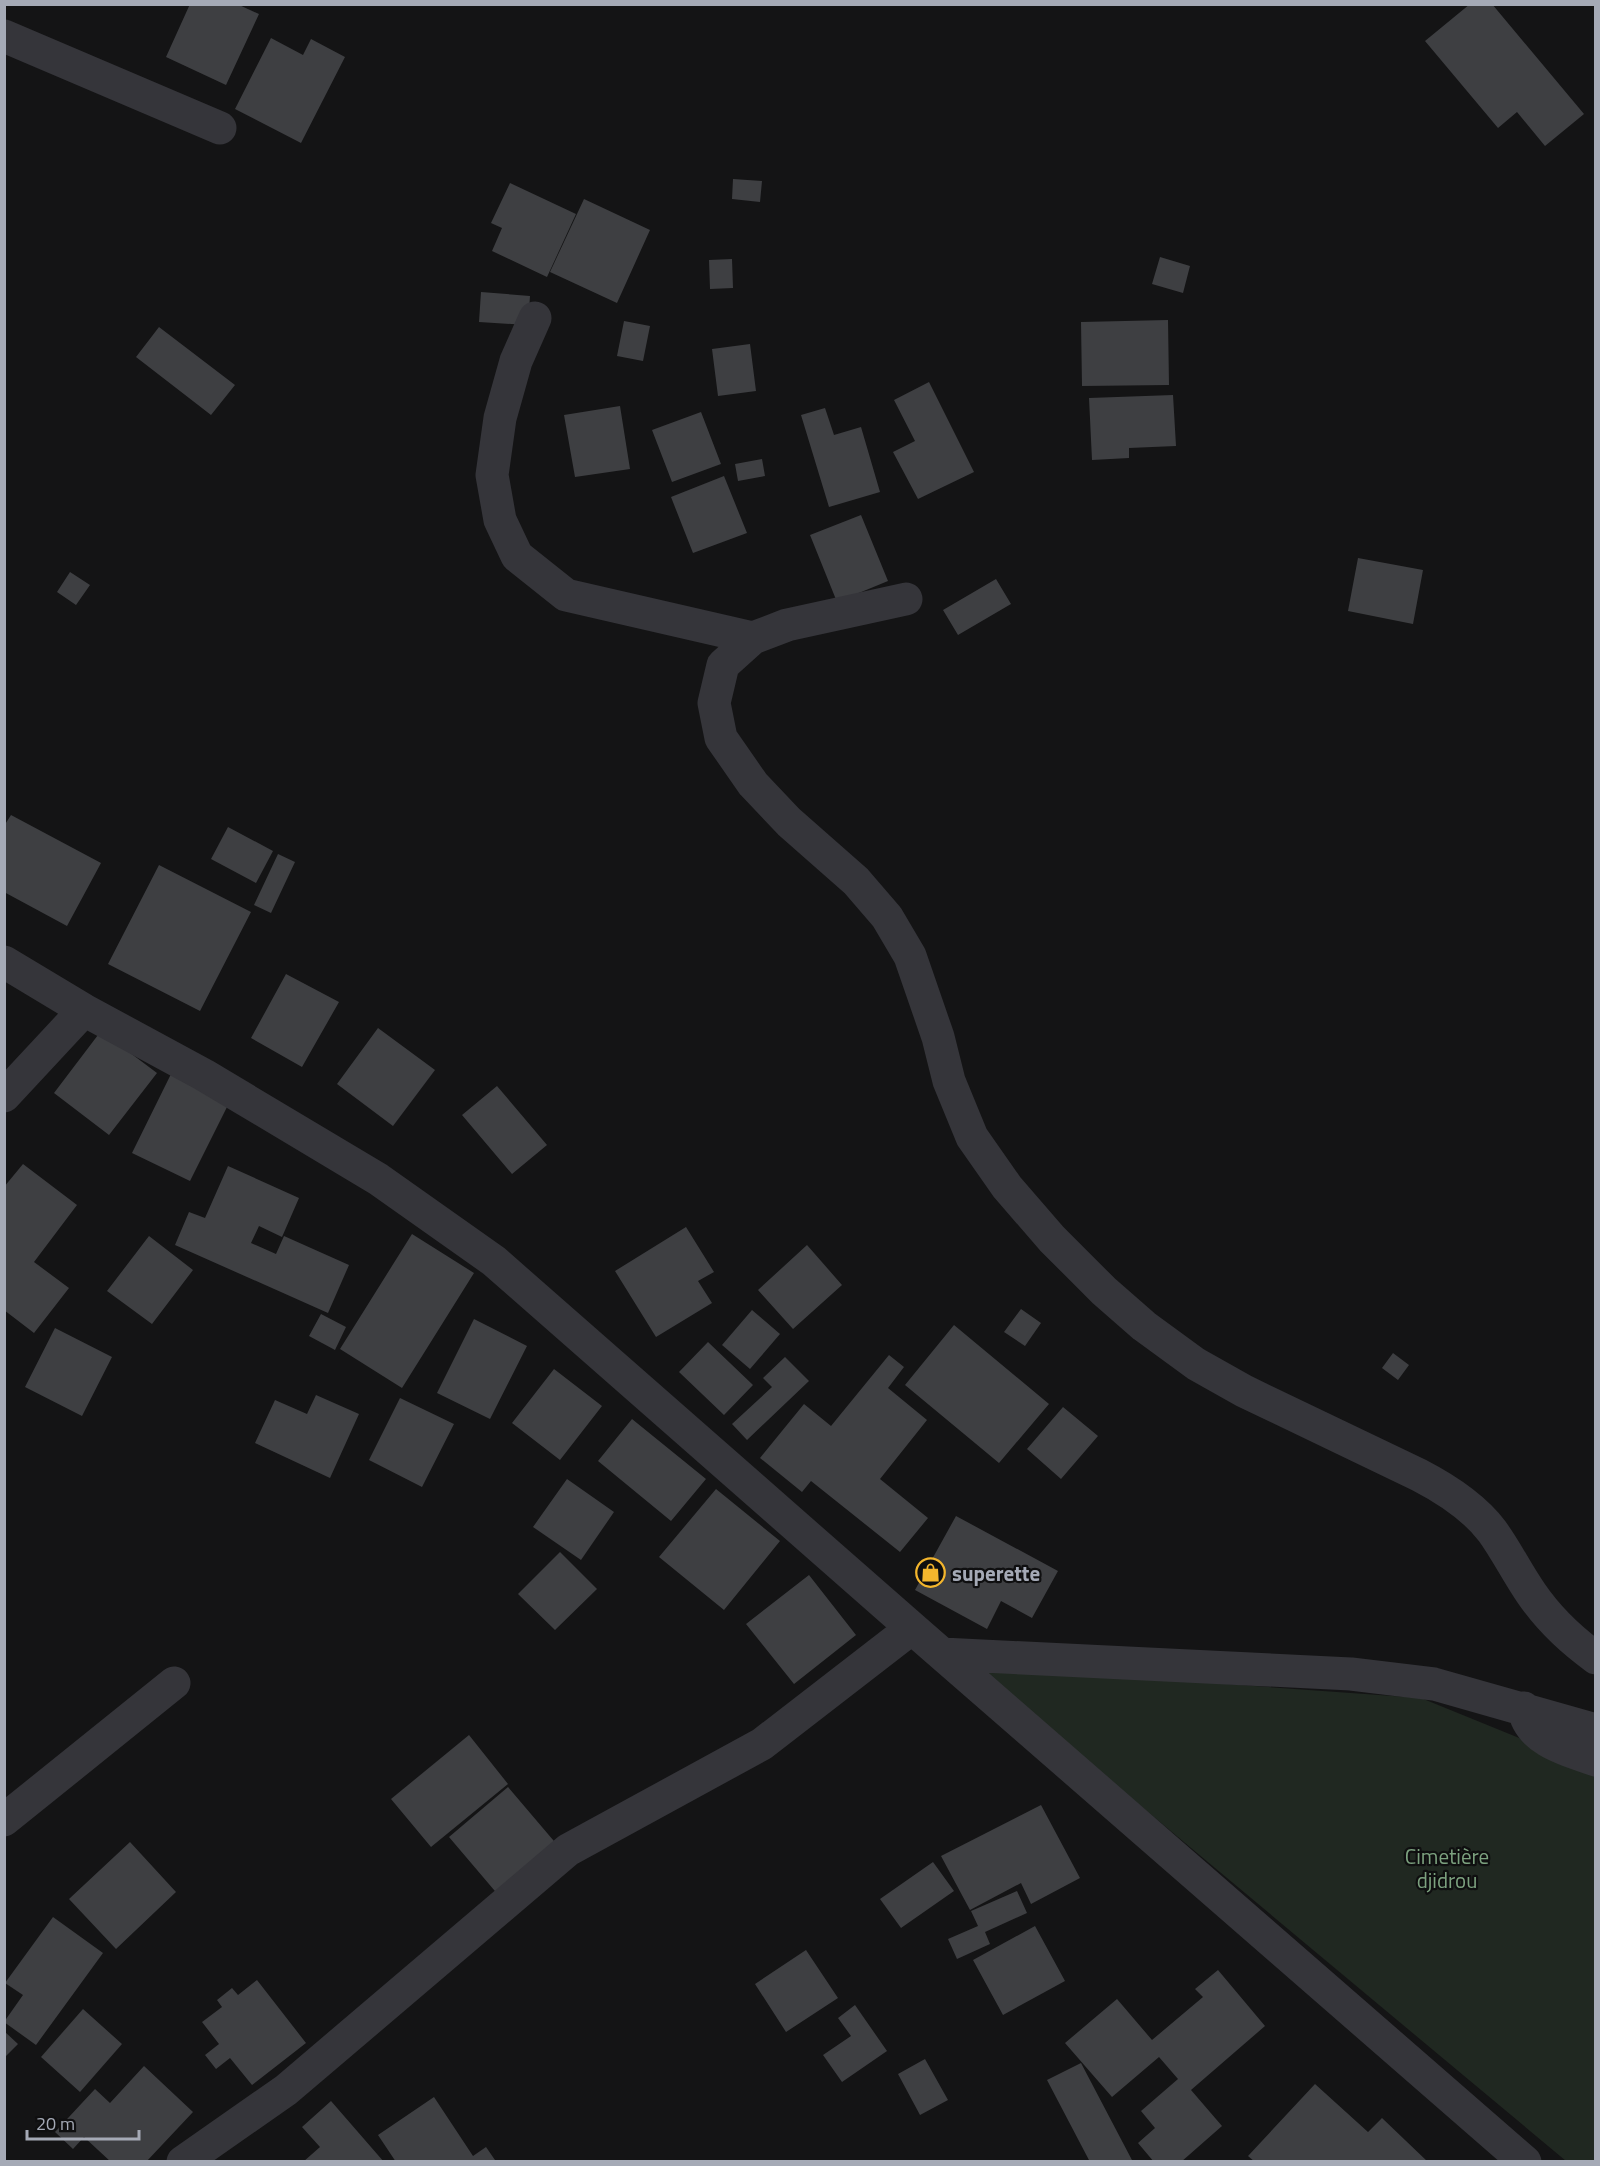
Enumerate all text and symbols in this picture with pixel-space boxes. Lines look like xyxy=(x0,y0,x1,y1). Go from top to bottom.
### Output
shop icon: superette xyxy=(915,1557,947,1589)
place label: superette xyxy=(952,1557,1040,1589)
park label: Cimetière djidrou xyxy=(1405,1840,1489,1896)
scale bar xyxy=(27,2103,140,2141)
text: 20 m xyxy=(36,2110,75,2137)

